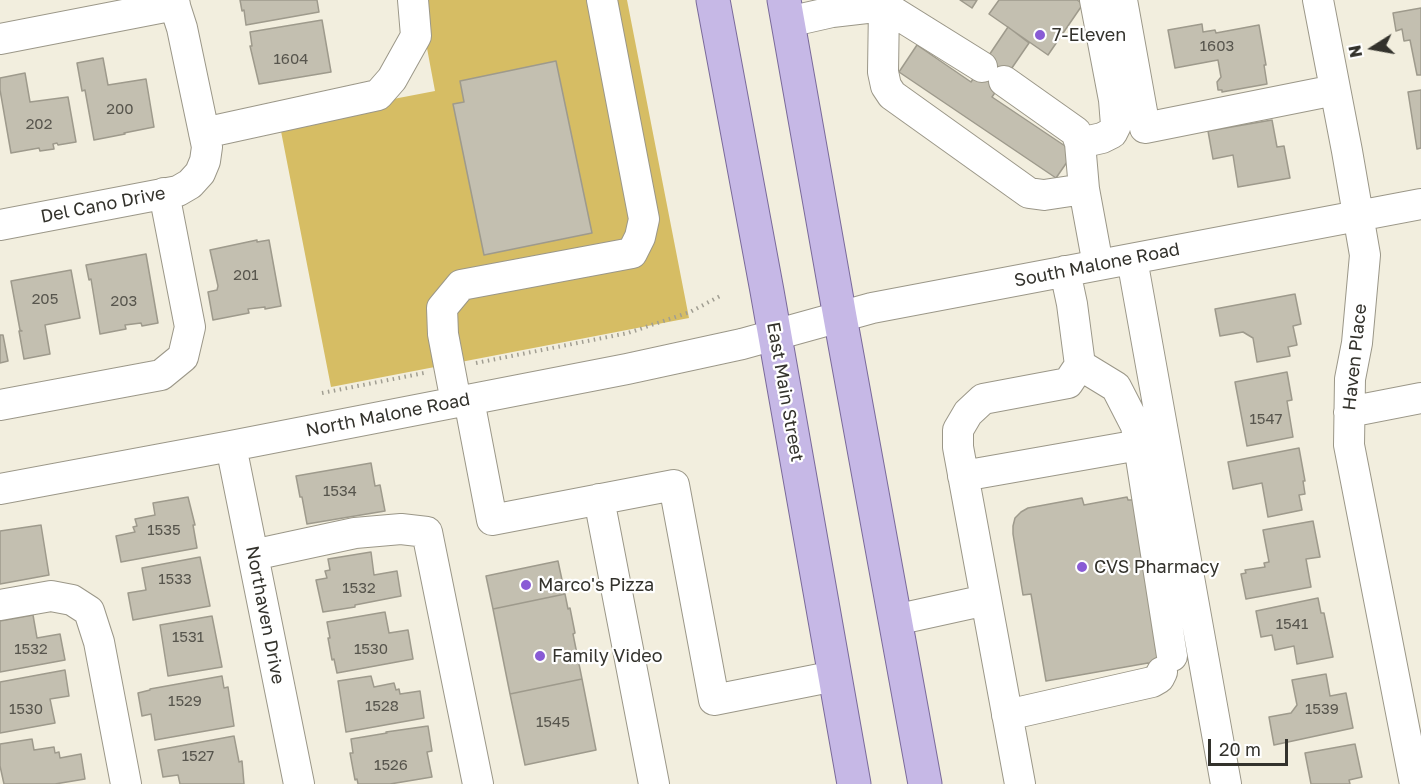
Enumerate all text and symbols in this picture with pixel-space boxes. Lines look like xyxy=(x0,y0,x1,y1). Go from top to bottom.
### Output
north arrow xyxy=(1343,18,1403,78)
place label: 7-Eleven xyxy=(1052,24,1126,46)
marker: 7-Eleven xyxy=(1033,28,1047,42)
house number: 1603 xyxy=(1200,37,1234,55)
text: N xyxy=(1344,44,1366,59)
house number: 1604 xyxy=(274,50,308,68)
house number: 200 xyxy=(106,100,134,118)
house number: 202 xyxy=(26,115,52,133)
street label: Del Cano Drive xyxy=(39,182,167,228)
street label: South Malone Road xyxy=(1012,238,1182,292)
house number: 201 xyxy=(233,266,259,284)
house number: 205 xyxy=(32,290,58,308)
house number: 203 xyxy=(111,292,137,310)
street label: Haven Place xyxy=(1339,303,1371,411)
street label: East Main Street xyxy=(762,320,808,464)
street label: North Malone Road xyxy=(304,388,472,442)
house number: 1547 xyxy=(1249,410,1283,428)
house number: 1534 xyxy=(323,482,357,500)
house number: 1535 xyxy=(147,521,181,539)
street label: Northaven Drive xyxy=(241,544,289,686)
place label: CVS Pharmacy xyxy=(1094,556,1219,578)
marker: CVS Pharmacy xyxy=(1075,560,1089,574)
house number: 1533 xyxy=(158,570,192,588)
place label: Marco's Pizza xyxy=(538,574,654,596)
marker: Marco's Pizza xyxy=(519,578,533,592)
house number: 1532 xyxy=(342,579,376,597)
house number: 1541 xyxy=(1276,615,1308,633)
house number: 1531 xyxy=(172,628,204,646)
house number: 1532 xyxy=(14,640,48,658)
house number: 1530 xyxy=(354,640,388,658)
place label: Family Video xyxy=(552,645,662,667)
marker: Family Video xyxy=(533,649,547,663)
house number: 1529 xyxy=(168,692,202,710)
house number: 1528 xyxy=(365,697,399,715)
house number: 1530 xyxy=(9,700,43,718)
house number: 1539 xyxy=(1305,700,1339,718)
house number: 1545 xyxy=(536,713,570,731)
scale bar xyxy=(1211,727,1290,765)
text: 20 m xyxy=(1219,738,1261,760)
house number: 1527 xyxy=(182,747,214,765)
house number: 1526 xyxy=(374,756,408,774)

